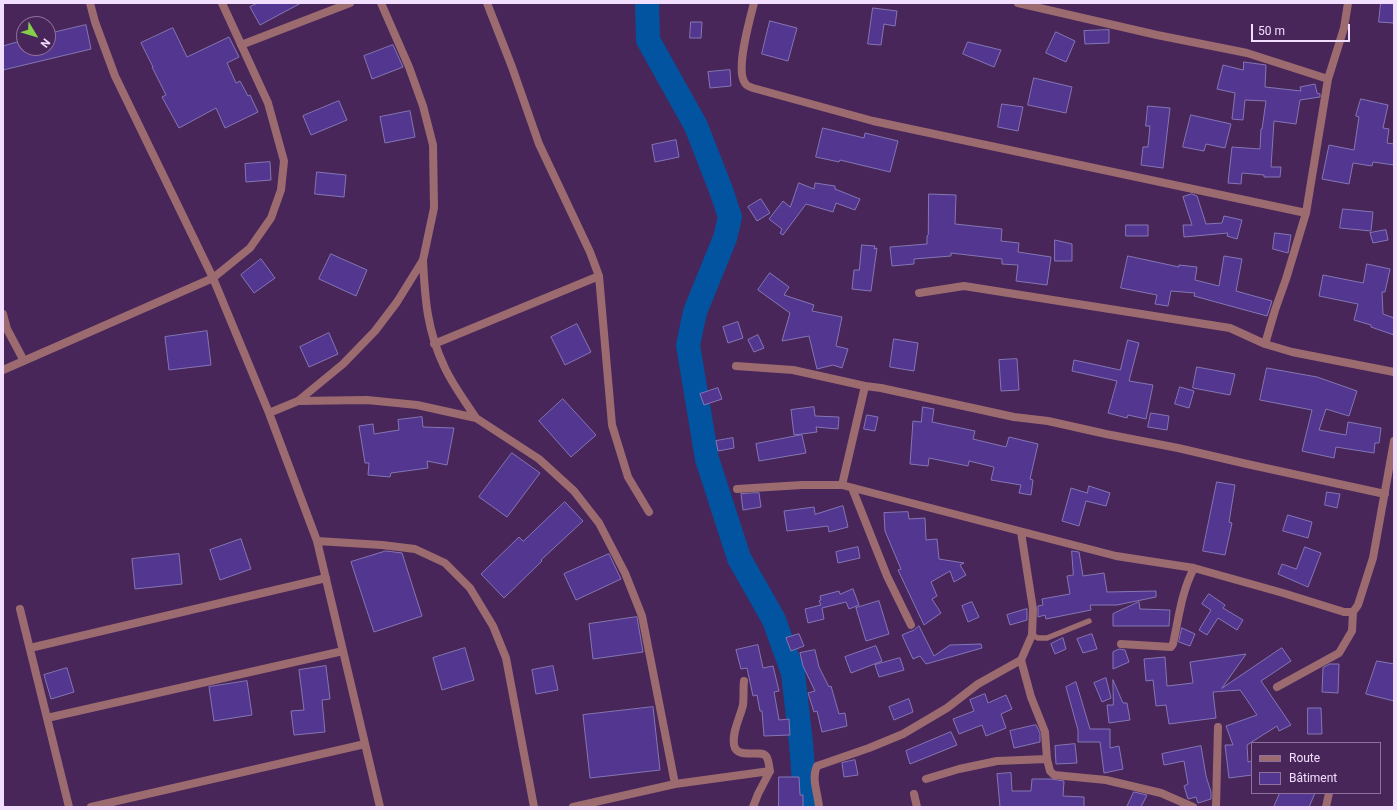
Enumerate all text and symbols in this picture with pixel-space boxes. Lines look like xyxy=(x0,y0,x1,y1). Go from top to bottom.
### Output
north arrow xyxy=(16,16,56,56)
scale bar xyxy=(1253,16,1352,42)
text: 50 m xyxy=(1258,24,1285,38)
text: N xyxy=(38,36,53,50)
legend xyxy=(1251,742,1381,794)
text: Route xyxy=(1289,751,1320,765)
text: Bâtiment xyxy=(1289,771,1337,785)

